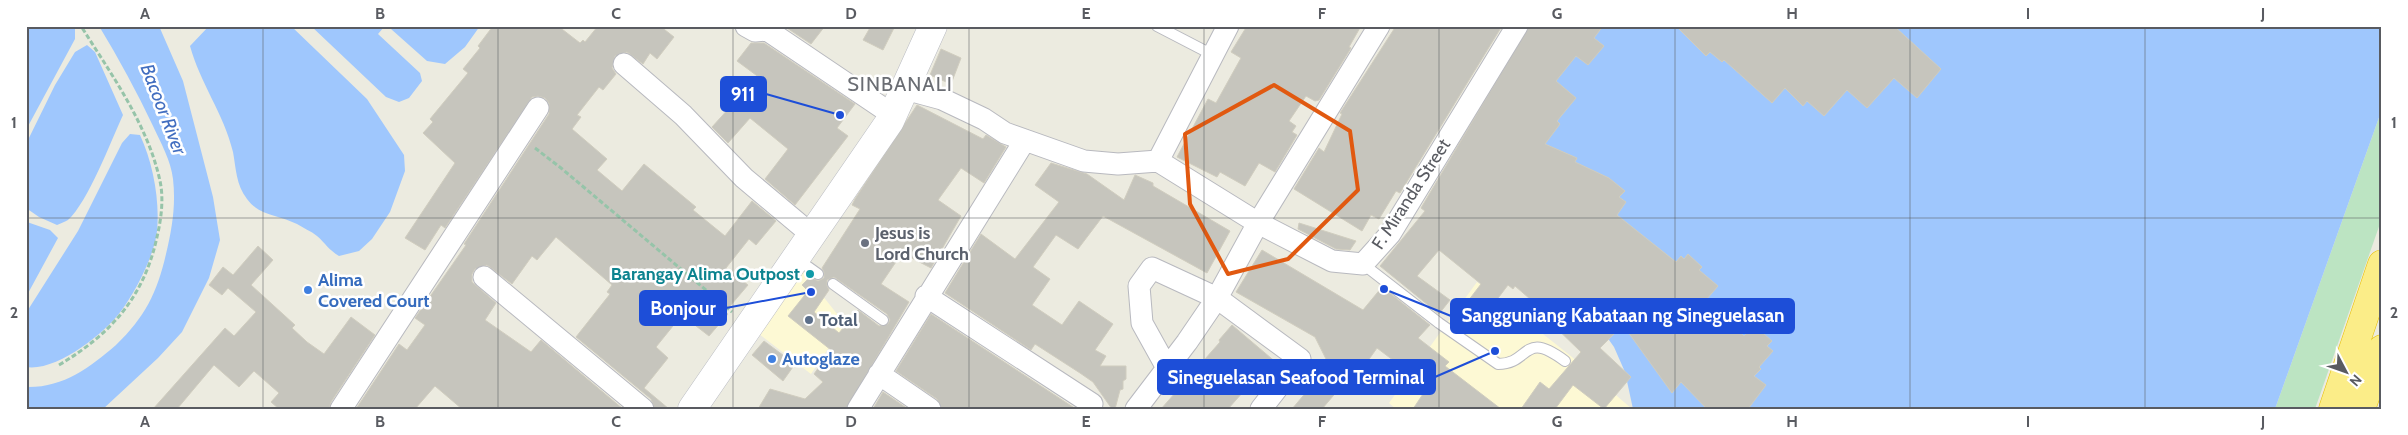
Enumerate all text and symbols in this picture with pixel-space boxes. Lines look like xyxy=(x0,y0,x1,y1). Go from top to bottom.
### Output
text: A xyxy=(140,4,150,23)
text: B xyxy=(375,4,385,23)
text: C xyxy=(611,4,621,23)
text: D xyxy=(845,4,857,23)
text: E xyxy=(1081,4,1091,23)
text: F xyxy=(1318,4,1327,23)
text: G xyxy=(1552,4,1562,23)
text: H xyxy=(1786,4,1798,23)
text: I xyxy=(2026,4,2030,23)
text: J xyxy=(2260,4,2265,23)
water label: Bacoor River xyxy=(136,61,192,159)
district label: SINBANALI xyxy=(847,72,953,96)
callout: 911 xyxy=(721,77,766,111)
text: 911 xyxy=(731,83,755,106)
text: 1 xyxy=(11,113,17,132)
text: 1 xyxy=(2391,113,2397,132)
street label: F. Miranda Street xyxy=(1367,135,1455,253)
place label: Jesus is Lord Church xyxy=(874,222,969,265)
marker: Jesus is Lord Church xyxy=(859,237,871,249)
place label: Barangay Alima Outpost xyxy=(611,263,800,285)
marker: Barangay Alima Outpost xyxy=(804,268,816,280)
place label: Alima Covered Court xyxy=(318,269,429,312)
marker: Alima Covered Court xyxy=(302,284,314,296)
callout: Bonjour xyxy=(640,291,726,325)
text: Bonjour xyxy=(650,297,716,320)
callout: Sangguniang Kabataan ng Sineguelasan xyxy=(1451,299,1794,333)
text: 2 xyxy=(10,303,18,322)
text: 2 xyxy=(2390,303,2398,322)
text: Sangguniang Kabataan ng Sineguelasan xyxy=(1461,304,1785,327)
place label: Total xyxy=(819,309,858,331)
marker: Total xyxy=(803,314,815,326)
place label: Autoglaze xyxy=(782,348,860,370)
north arrow xyxy=(2320,348,2370,398)
marker: Autoglaze xyxy=(766,353,778,365)
callout: Sineguelasan Seafood Terminal xyxy=(1158,360,1435,394)
text: Sineguelasan Seafood Terminal xyxy=(1168,366,1424,389)
text: N xyxy=(2346,371,2366,390)
text: A xyxy=(140,412,150,431)
text: B xyxy=(375,412,385,431)
text: C xyxy=(611,412,621,431)
text: D xyxy=(845,412,857,431)
text: E xyxy=(1081,412,1091,431)
text: F xyxy=(1318,412,1327,431)
text: G xyxy=(1552,412,1562,431)
text: H xyxy=(1786,412,1798,431)
text: I xyxy=(2026,412,2030,431)
text: J xyxy=(2260,412,2265,431)

